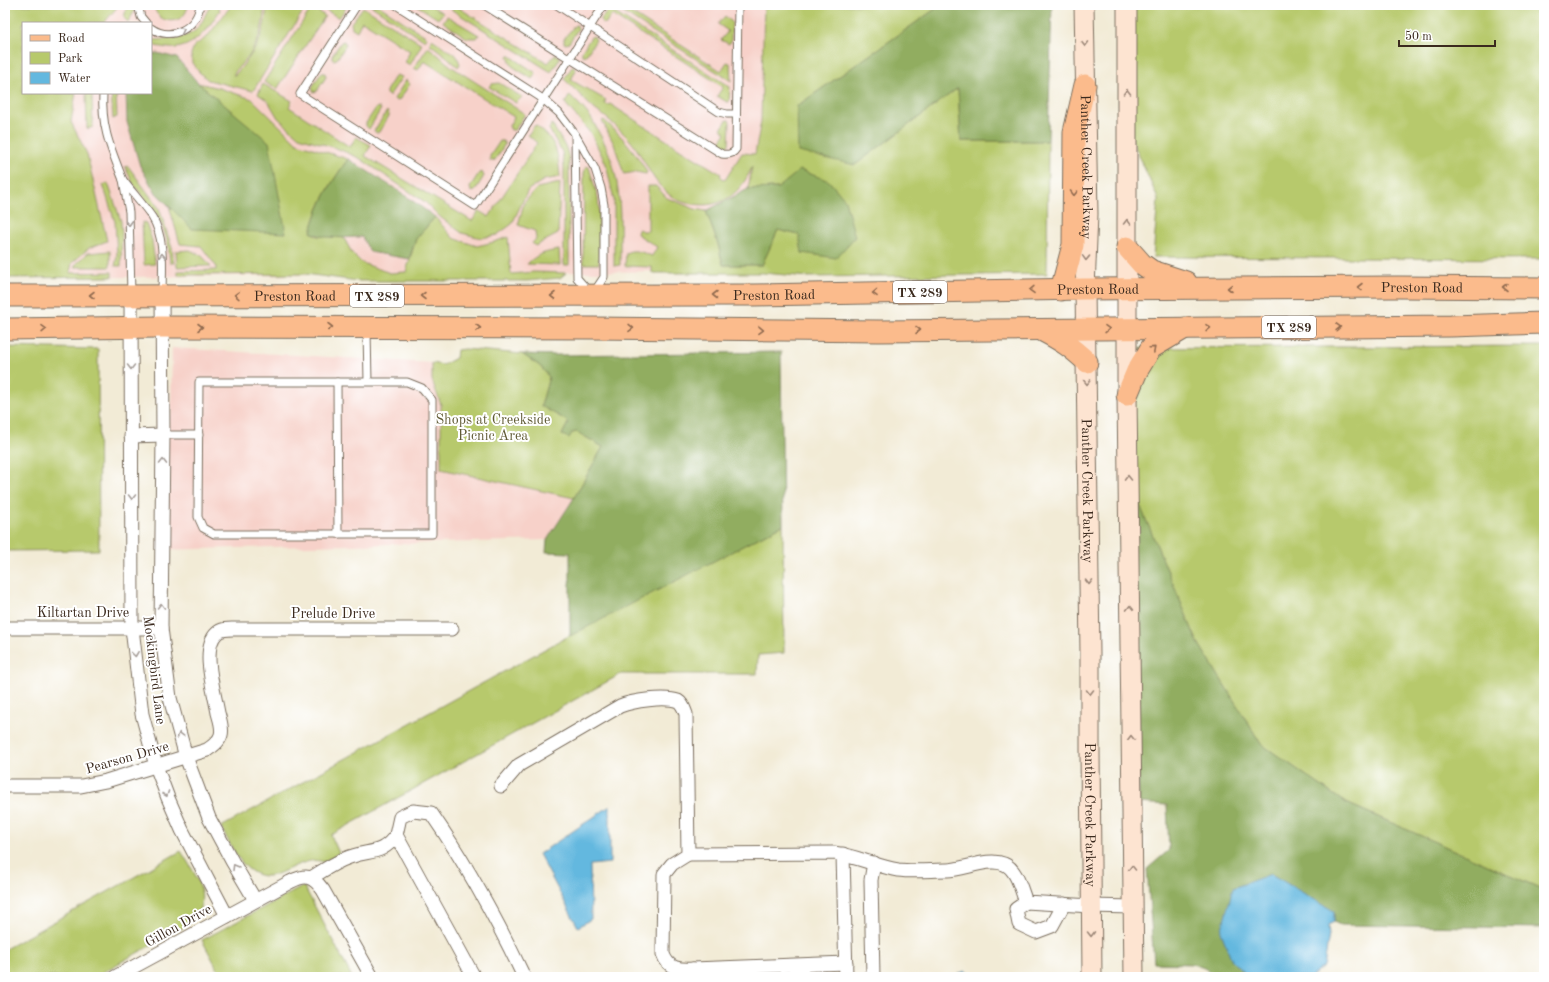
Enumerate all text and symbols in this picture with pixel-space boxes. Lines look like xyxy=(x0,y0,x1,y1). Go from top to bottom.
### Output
legend xyxy=(22,22,152,94)
scale bar xyxy=(1399,22,1495,48)
one-way arrow xyxy=(177,27,185,35)
text: 50 m xyxy=(1405,30,1432,43)
text: Road xyxy=(58,33,85,45)
one-way arrow xyxy=(1080,41,1089,47)
text: Park xyxy=(58,53,83,65)
text: Water xyxy=(58,73,91,85)
one-way arrow xyxy=(1123,89,1131,95)
street label: Panther Creek Parkway xyxy=(1078,95,1094,240)
one-way arrow xyxy=(1069,190,1078,196)
one-way arrow xyxy=(1123,219,1131,225)
one-way arrow xyxy=(125,220,133,226)
one-way arrow xyxy=(158,253,166,259)
one-way arrow xyxy=(1082,255,1091,261)
road number: TX 289 xyxy=(893,281,947,303)
street label: Preston Road xyxy=(1381,281,1463,295)
street label: Preston Road xyxy=(1057,283,1139,298)
one-way arrow xyxy=(1357,283,1363,291)
one-way arrow xyxy=(1502,283,1508,291)
one-way arrow xyxy=(1227,284,1233,292)
road number: TX 289 xyxy=(350,285,404,307)
one-way arrow xyxy=(1029,286,1035,295)
street label: Preston Road xyxy=(733,288,815,303)
one-way arrow xyxy=(872,289,878,297)
street label: Preston Road xyxy=(254,290,336,304)
one-way arrow xyxy=(89,291,95,299)
one-way arrow xyxy=(234,291,240,299)
one-way arrow xyxy=(712,291,718,299)
one-way arrow xyxy=(420,292,426,300)
one-way arrow xyxy=(550,292,556,300)
road number: TX 289 xyxy=(1262,316,1316,338)
one-way arrow xyxy=(197,323,203,331)
one-way arrow xyxy=(327,323,333,331)
one-way arrow xyxy=(1335,323,1341,331)
one-way arrow xyxy=(475,324,481,332)
one-way arrow xyxy=(628,324,634,332)
one-way arrow xyxy=(1205,324,1211,332)
one-way arrow xyxy=(41,325,47,333)
one-way arrow xyxy=(758,325,764,334)
one-way arrow xyxy=(1104,325,1110,333)
one-way arrow xyxy=(915,326,921,334)
one-way arrow xyxy=(1148,346,1156,354)
one-way arrow xyxy=(127,364,135,370)
one-way arrow xyxy=(1083,379,1091,385)
park label: Shops at Creekside Picnic Area xyxy=(435,413,551,443)
street label: Panther Creek Parkway xyxy=(1079,418,1095,564)
one-way arrow xyxy=(159,459,167,465)
one-way arrow xyxy=(1124,475,1132,481)
one-way arrow xyxy=(128,494,136,500)
one-way arrow xyxy=(1085,579,1094,585)
one-way arrow xyxy=(157,603,165,609)
one-way arrow xyxy=(1125,605,1134,611)
street label: Kiltartan Drive xyxy=(37,606,129,620)
street label: Prelude Drive xyxy=(291,607,375,621)
street label: Mockingbird Lane xyxy=(140,615,168,725)
one-way arrow xyxy=(130,651,139,658)
one-way arrow xyxy=(1086,689,1094,695)
one-way arrow xyxy=(176,731,184,738)
one-way arrow xyxy=(1127,735,1135,741)
street label: Pearson Drive xyxy=(84,739,171,777)
street label: Panther Creek Parkway xyxy=(1082,743,1097,888)
one-way arrow xyxy=(162,791,170,798)
one-way arrow xyxy=(233,864,240,871)
one-way arrow xyxy=(1128,865,1136,871)
street label: Gillon Drive xyxy=(143,902,214,950)
one-way arrow xyxy=(1087,931,1095,937)

